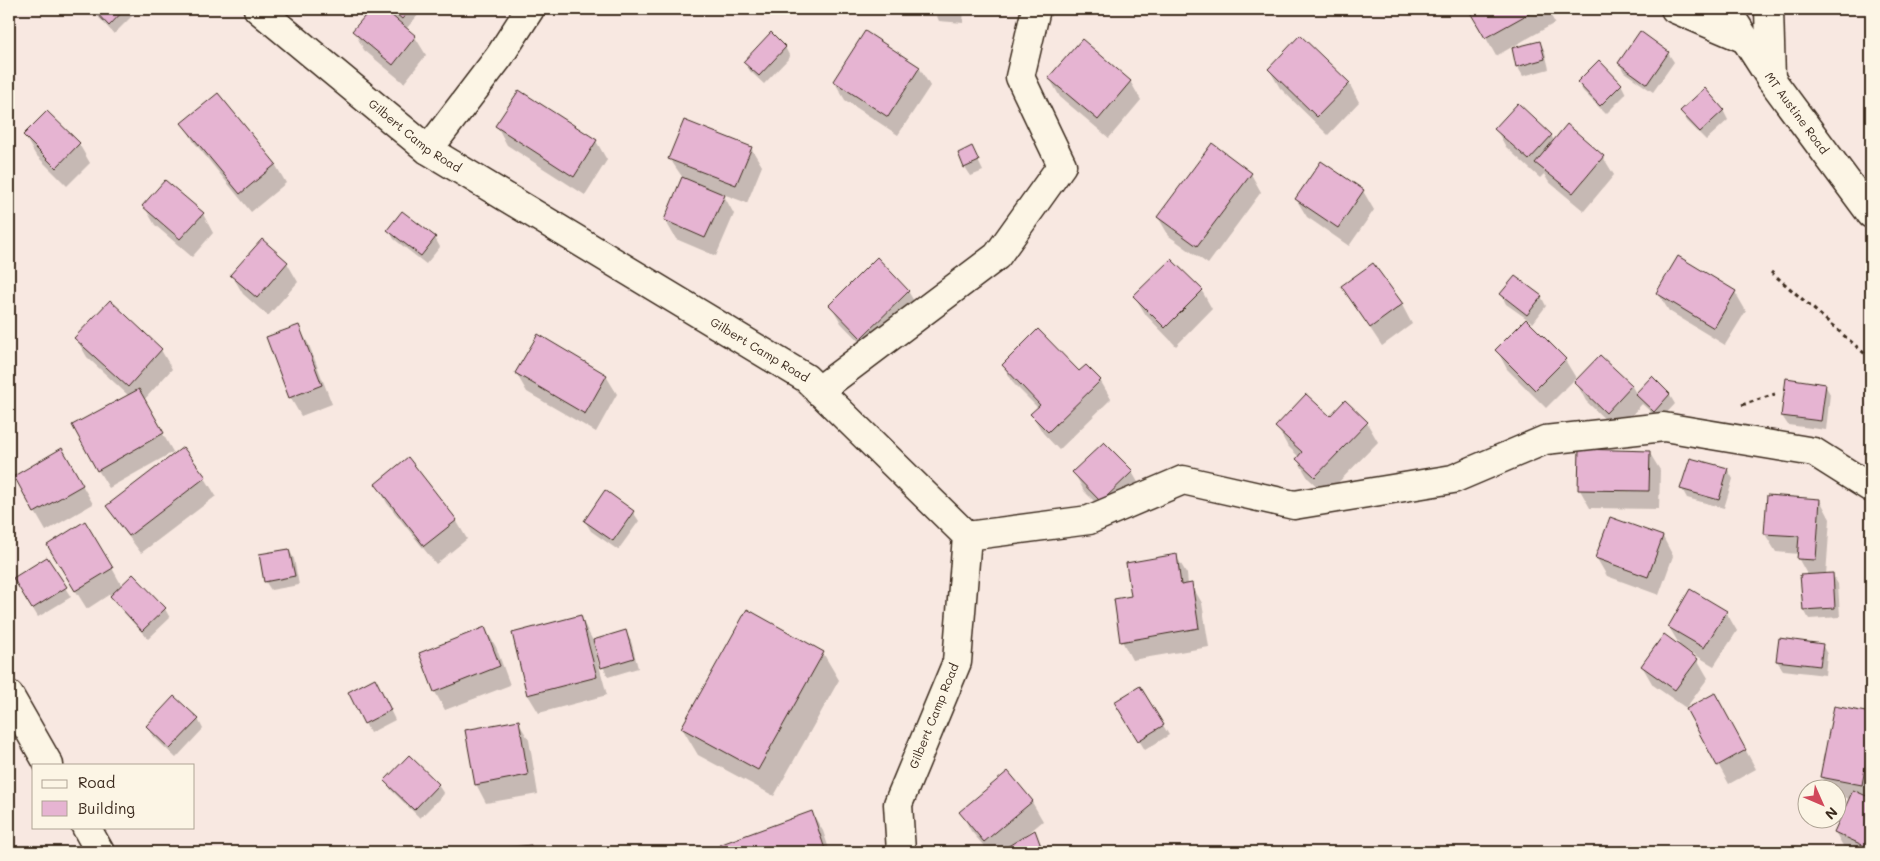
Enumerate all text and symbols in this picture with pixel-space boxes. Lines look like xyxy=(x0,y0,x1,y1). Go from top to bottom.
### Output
street label: MT Austine Road xyxy=(1762,69,1833,157)
street label: Gilbert Camp Road xyxy=(366,95,465,176)
street label: Gilbert Camp Road xyxy=(708,313,813,385)
street label: Gilbert Camp Road xyxy=(905,660,962,771)
legend xyxy=(32,764,195,828)
text: Road xyxy=(78,772,115,792)
north arrow xyxy=(1798,778,1848,828)
text: Building xyxy=(78,798,135,818)
text: N xyxy=(1821,803,1842,824)

